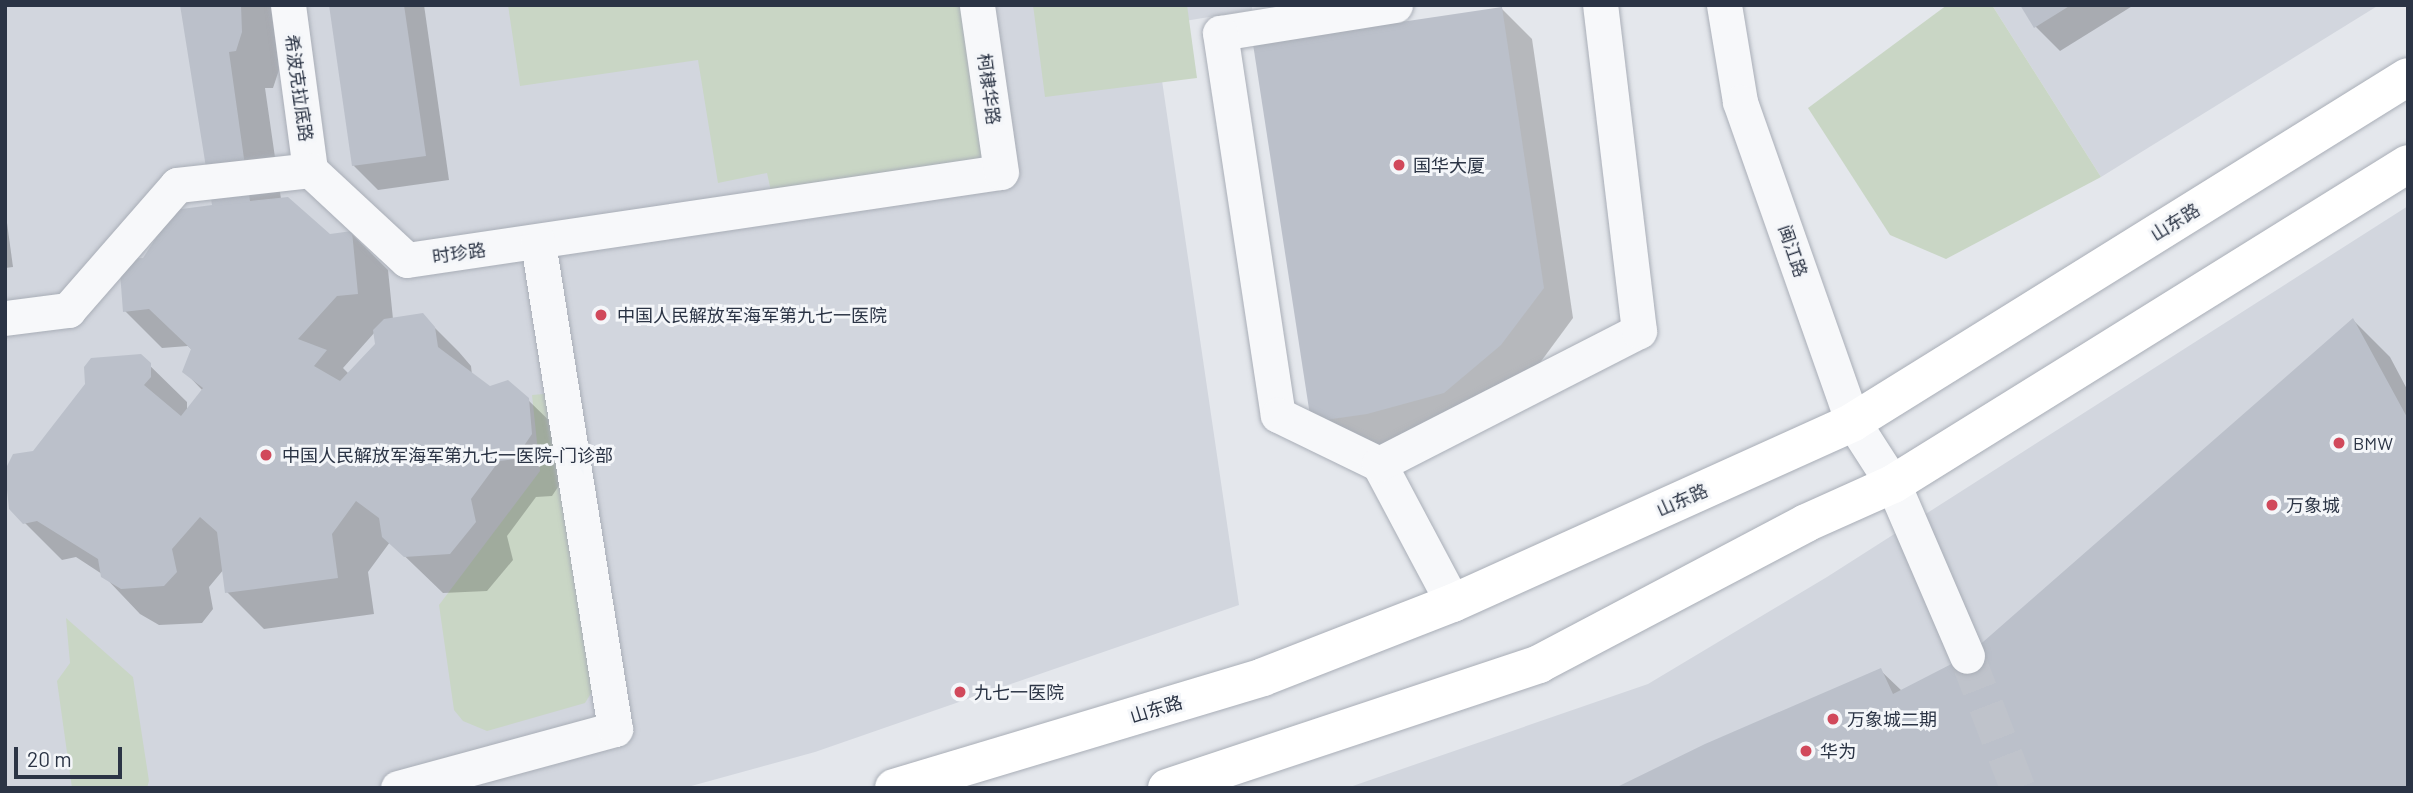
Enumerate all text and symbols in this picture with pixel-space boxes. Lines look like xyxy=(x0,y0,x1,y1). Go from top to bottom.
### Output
street label: 希波克拉底路 xyxy=(281,33,317,143)
street label: 柯棣华路 xyxy=(973,52,1005,126)
place label: 国华大厦 xyxy=(1413,154,1485,176)
marker: 国华大厦 xyxy=(1391,157,1407,173)
street label: 山东路 xyxy=(2146,199,2204,245)
street label: 闽江路 xyxy=(1774,222,1812,280)
street label: 时珍路 xyxy=(431,239,487,267)
place label: 中国人民解放军海军第九七一医院 xyxy=(617,304,887,326)
marker: 中国人民解放军海军第九七一医院 xyxy=(591,305,611,325)
place label: BMW xyxy=(2353,432,2393,454)
marker: BMW xyxy=(2331,435,2347,451)
place label: 中国人民解放军海军第九七一医院-门诊部 xyxy=(282,444,613,466)
marker: 中国人民解放军海军第九七一医院-门诊部 xyxy=(256,445,276,465)
street label: 山东路 xyxy=(1653,479,1711,521)
place label: 万象城 xyxy=(2286,494,2340,516)
marker: 万象城 xyxy=(2264,497,2280,513)
place label: 九七一医院 xyxy=(974,681,1064,703)
marker: 九七一医院 xyxy=(952,684,968,700)
street label: 山东路 xyxy=(1127,691,1185,727)
place label: 万象城二期 xyxy=(1847,708,1937,730)
marker: 万象城二期 xyxy=(1825,711,1841,727)
scale bar xyxy=(18,734,126,778)
place label: 华为 xyxy=(1820,740,1856,762)
marker: 华为 xyxy=(1798,743,1814,759)
text: 20 m xyxy=(27,746,72,771)

